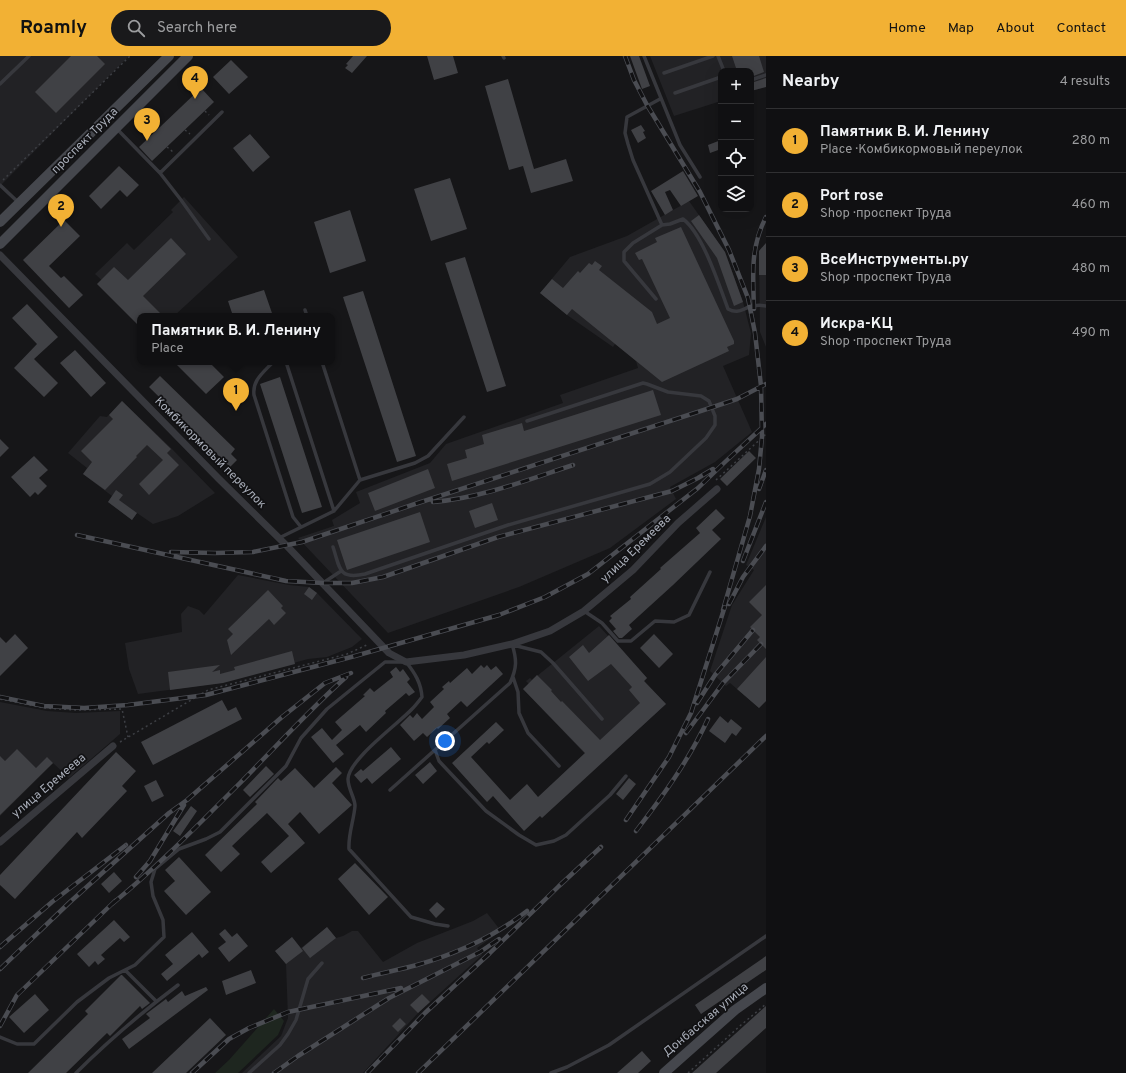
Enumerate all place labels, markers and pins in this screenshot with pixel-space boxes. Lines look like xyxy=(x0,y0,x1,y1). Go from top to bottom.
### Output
pin: 4 xyxy=(182,66,208,99)
pin: 3 xyxy=(134,108,160,141)
pin: 2 xyxy=(48,194,74,227)
pin: 1 xyxy=(223,378,249,411)

